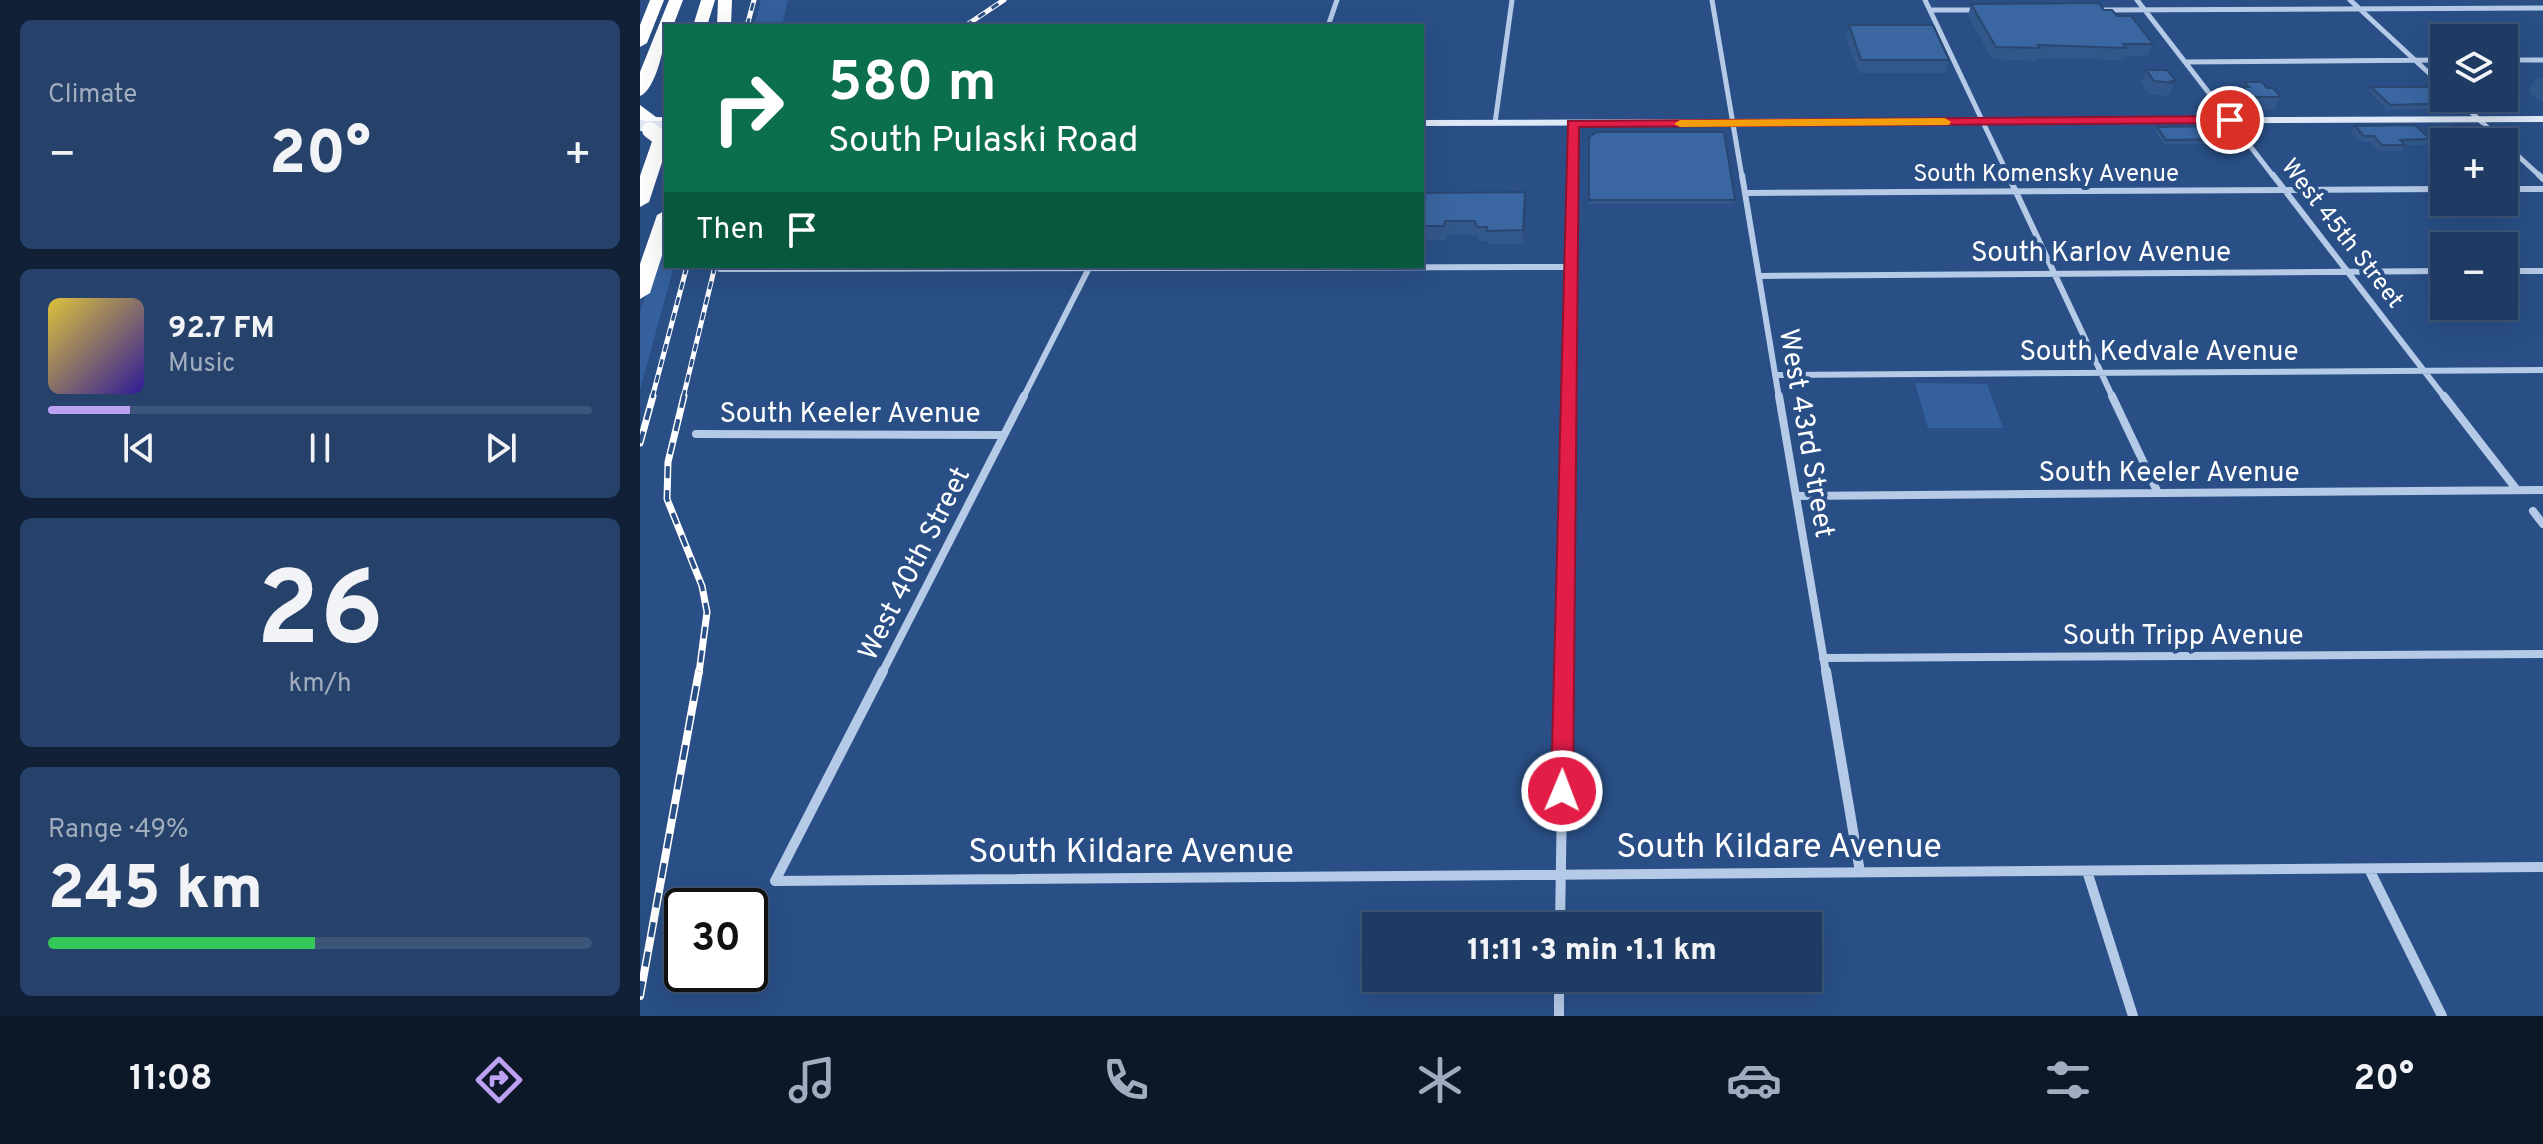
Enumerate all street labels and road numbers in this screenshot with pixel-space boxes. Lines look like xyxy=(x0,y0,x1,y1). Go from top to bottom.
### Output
street label: West 45th Street xyxy=(2274,153,2409,315)
street label: South Komensky Avenue xyxy=(1913,160,2179,190)
street label: South Karlov Avenue xyxy=(1971,236,2231,272)
street label: West 43rd Street xyxy=(1769,326,1841,541)
street label: South Kedvale Avenue xyxy=(2019,335,2299,371)
street label: South Keeler Avenue xyxy=(719,397,981,433)
street label: South Keeler Avenue xyxy=(2038,456,2300,492)
street label: West 40th Street xyxy=(851,461,980,667)
street label: South Tripp Avenue xyxy=(2062,619,2304,655)
street label: South Kildare Avenue xyxy=(1616,827,1942,870)
street label: South Kildare Avenue xyxy=(968,832,1294,875)

